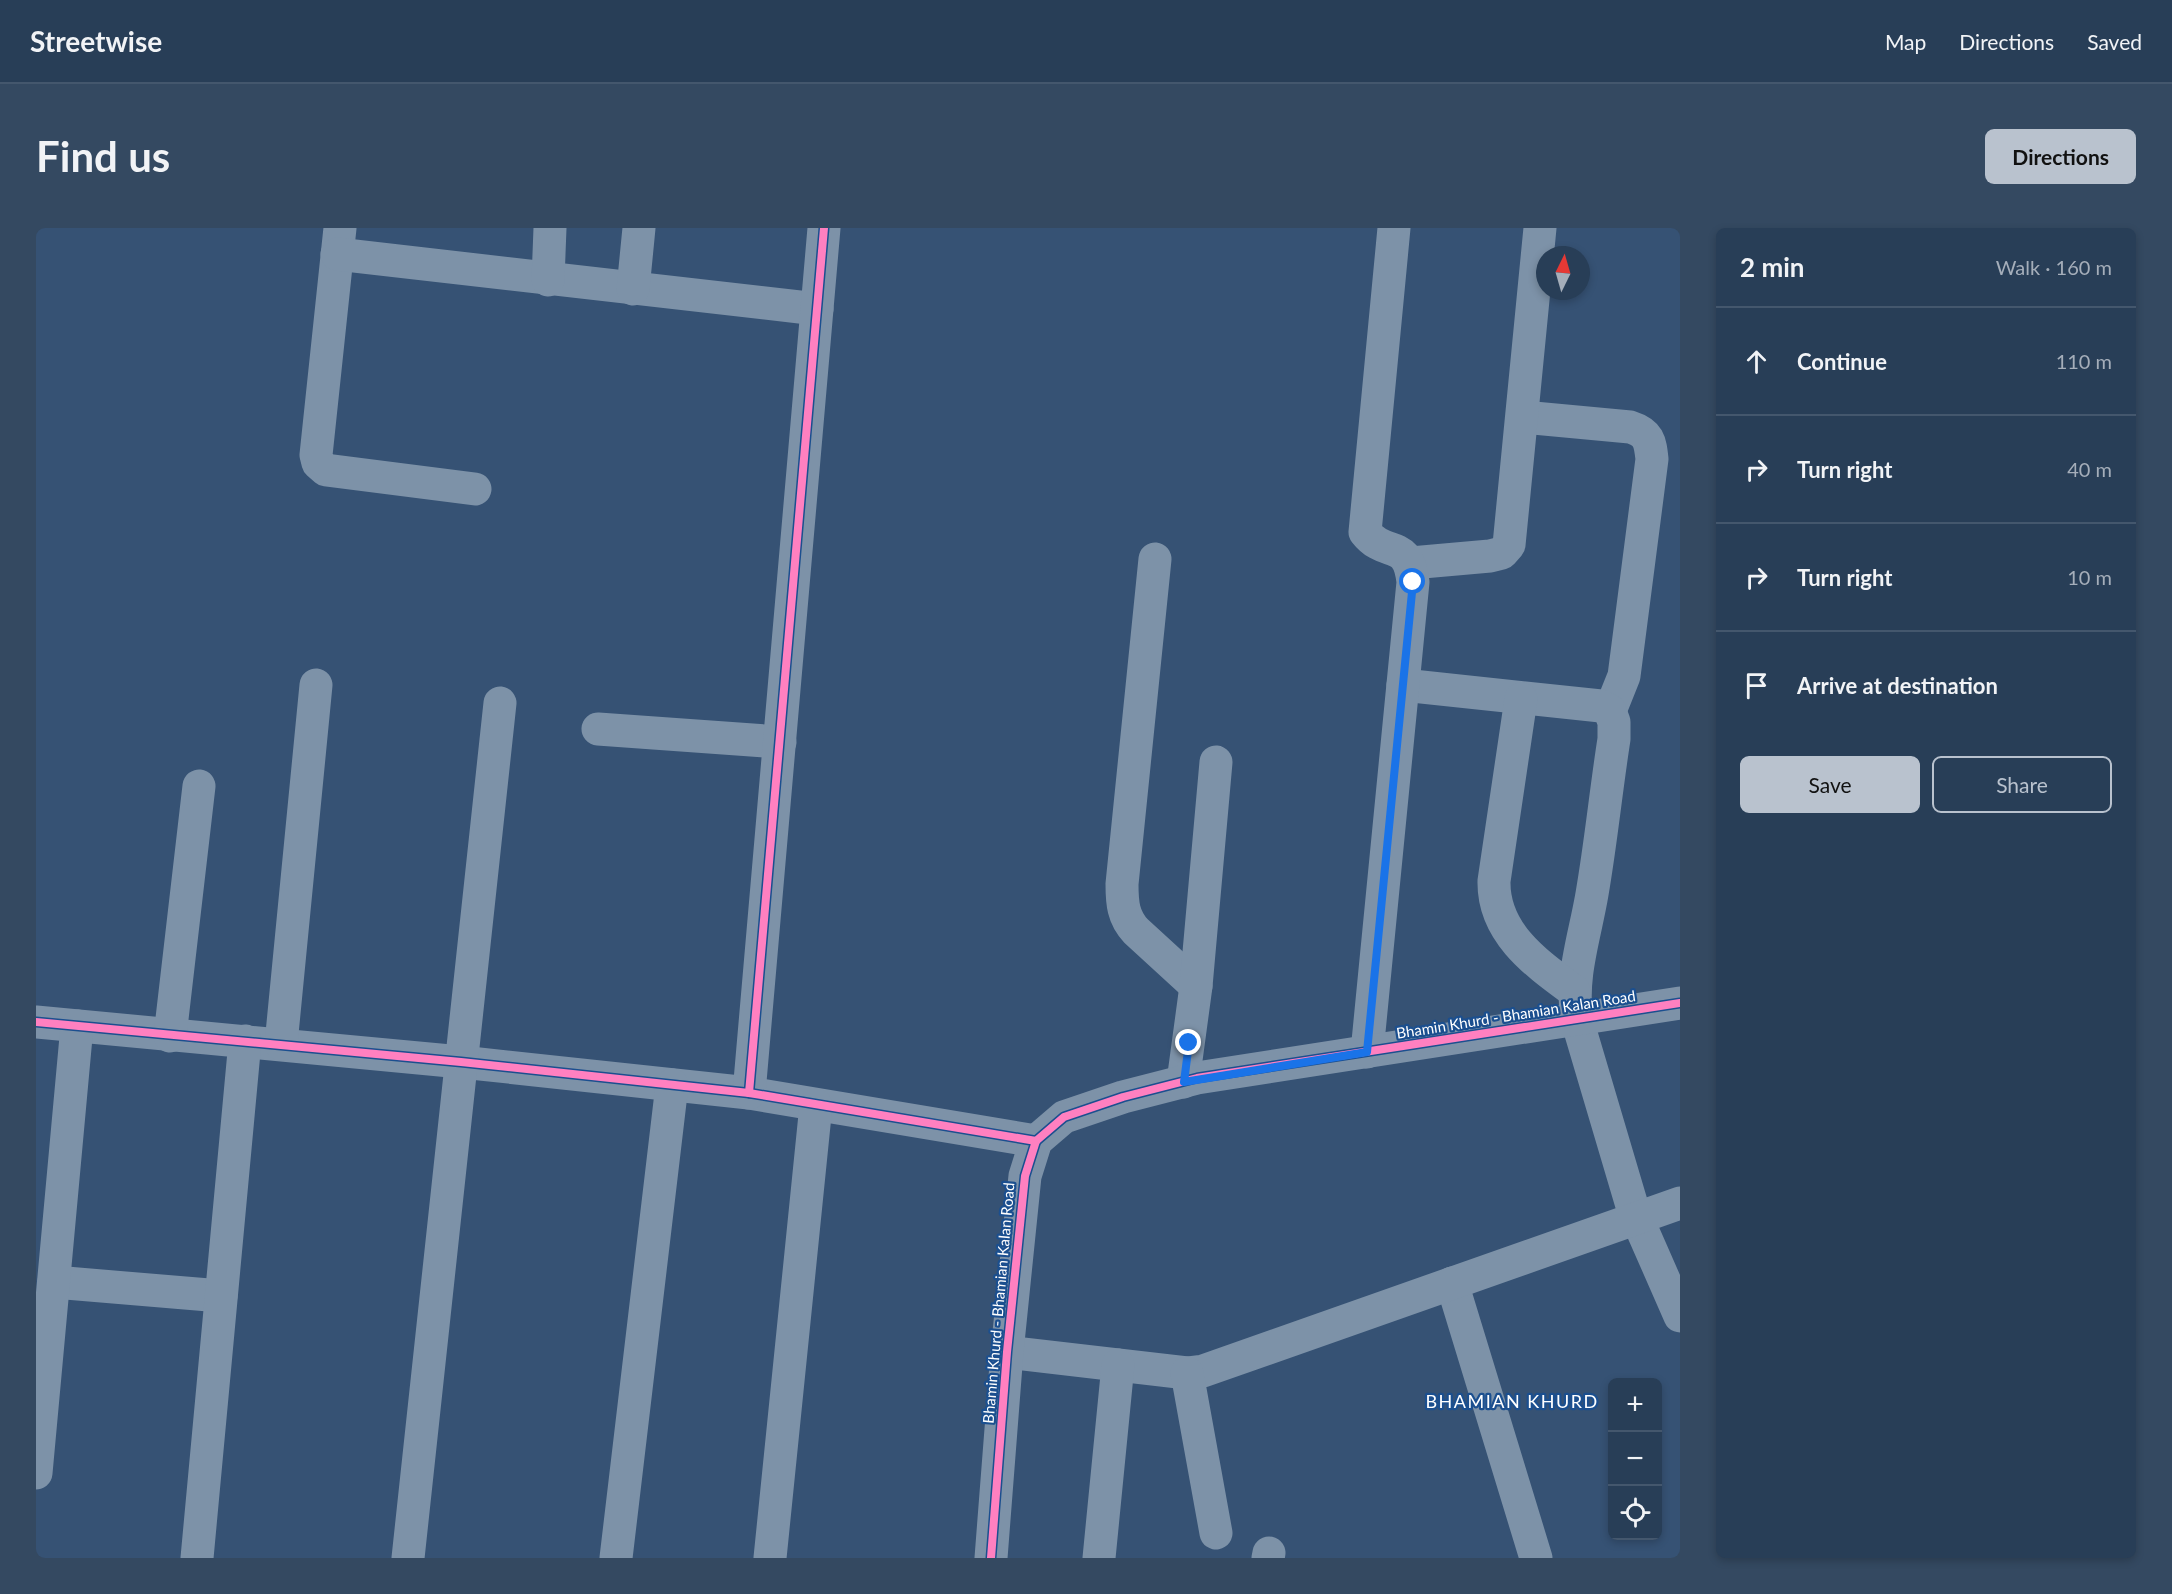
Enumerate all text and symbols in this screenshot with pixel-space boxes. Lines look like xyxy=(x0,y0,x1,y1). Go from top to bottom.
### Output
text: Streetwise xyxy=(30,24,162,58)
text: Map xyxy=(1885,29,1926,54)
text: Directions xyxy=(1959,29,2054,54)
text: Saved xyxy=(2087,29,2142,54)
button: Directions xyxy=(1985,129,2136,184)
text: Find us xyxy=(36,131,170,181)
north arrow xyxy=(1536,246,1590,300)
text: 2 min xyxy=(1740,251,1804,283)
text: Walk · 160 m xyxy=(1996,255,2112,279)
icon: ahead xyxy=(1740,345,1773,378)
text: Continue xyxy=(1797,348,1887,375)
text: 110 m xyxy=(2056,349,2112,373)
icon: right xyxy=(1740,453,1773,486)
text: Turn right xyxy=(1797,456,1892,483)
text: 40 m xyxy=(2067,457,2112,481)
icon: right xyxy=(1740,561,1773,594)
text: Turn right xyxy=(1797,564,1892,591)
text: 10 m xyxy=(2067,565,2112,589)
route start xyxy=(1399,568,1425,594)
icon: arrive xyxy=(1740,669,1773,702)
text: Arrive at destination xyxy=(1797,672,1998,699)
button: Save xyxy=(1740,756,1920,813)
button: Share xyxy=(1932,756,2112,813)
street label: Bhamin Khurd - Bhamian Kalan Road xyxy=(1395,986,1637,1042)
route end xyxy=(1175,1029,1201,1055)
street label: Bhamin Khurd - Bhamian Kalan Road xyxy=(979,1182,1018,1424)
map controls xyxy=(1608,1378,1662,1540)
button: + xyxy=(1608,1378,1662,1432)
district label: BHAMIAN KHURD xyxy=(1425,1390,1599,1412)
button: − xyxy=(1608,1432,1662,1486)
button: locate xyxy=(1608,1486,1662,1540)

